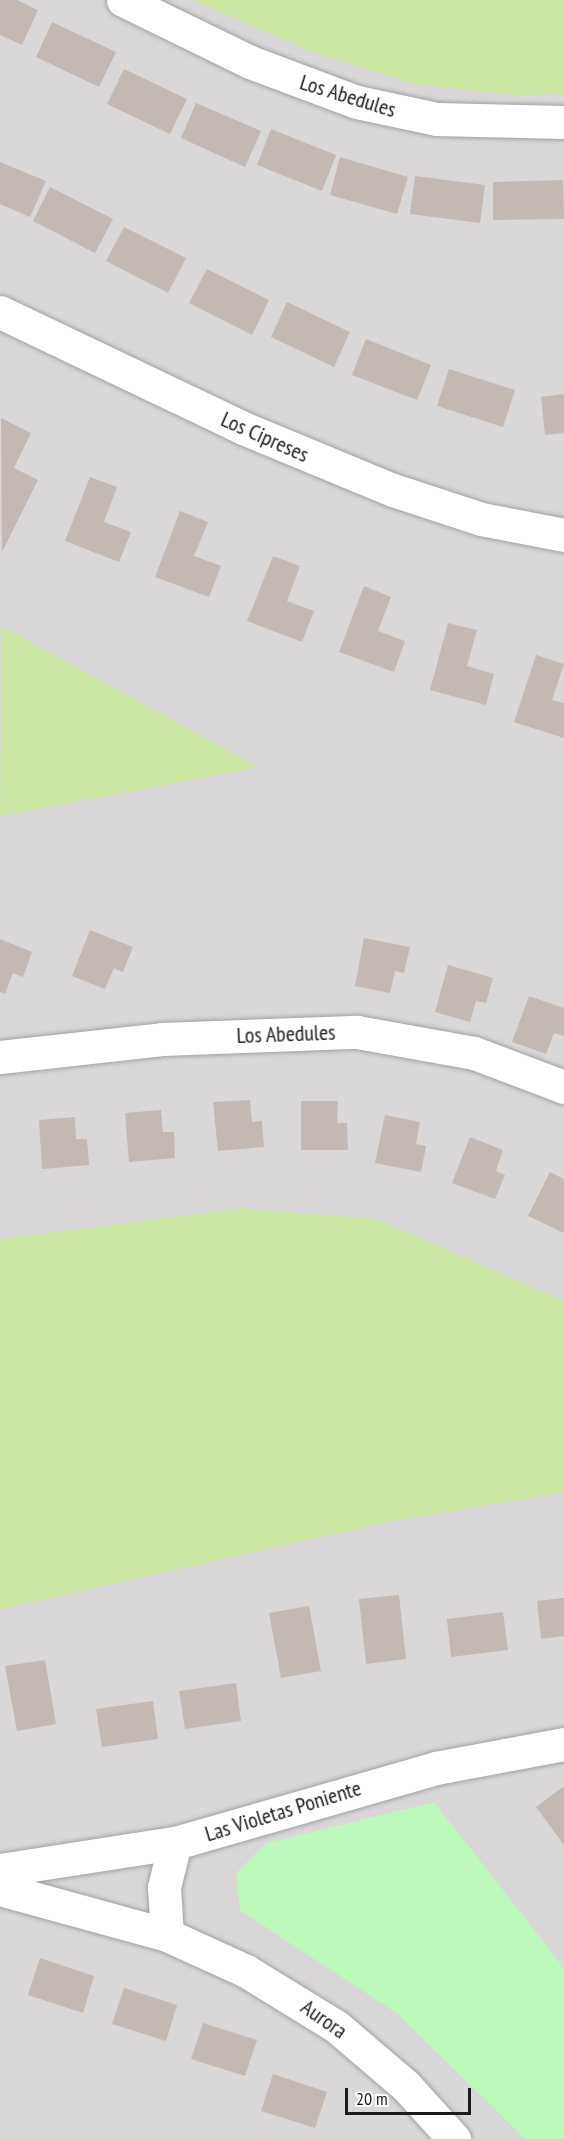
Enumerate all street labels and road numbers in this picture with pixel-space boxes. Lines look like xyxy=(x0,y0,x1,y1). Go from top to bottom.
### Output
street label: Los Abedules xyxy=(297,69,399,123)
street label: Los Cipreses xyxy=(217,406,313,468)
street label: Los Abedules xyxy=(236,1019,336,1049)
street label: Las Violetas Poniente xyxy=(202,1775,364,1847)
street label: Aurora xyxy=(296,1994,352,2044)

